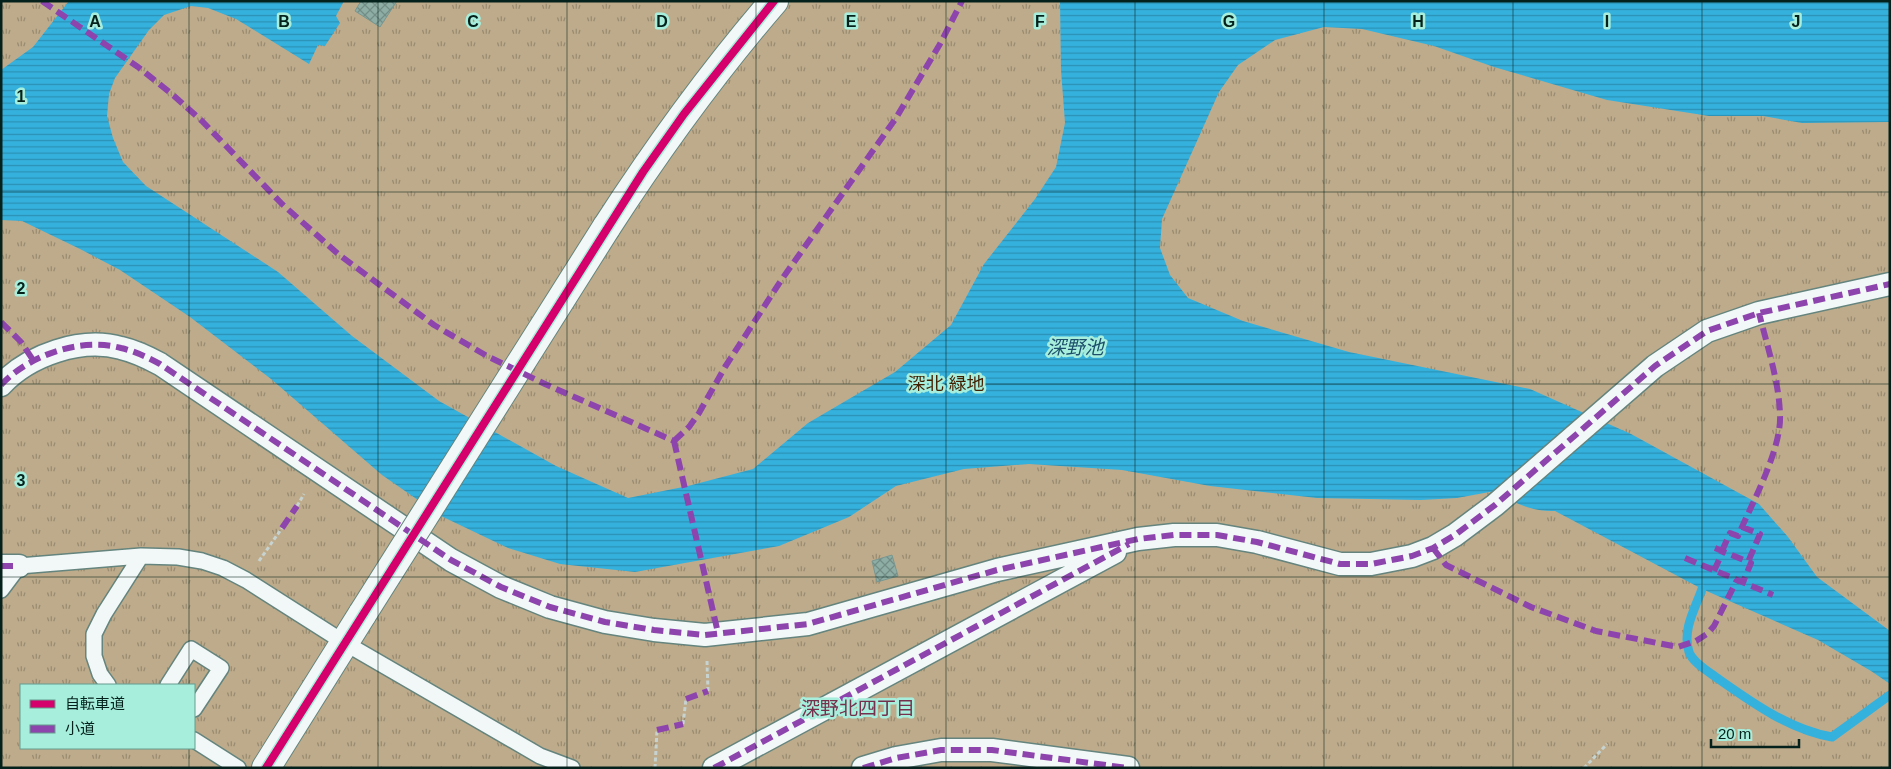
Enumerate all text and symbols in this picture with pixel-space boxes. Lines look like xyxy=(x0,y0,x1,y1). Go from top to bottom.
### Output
text: A xyxy=(89,13,101,30)
text: B xyxy=(278,13,290,30)
text: C xyxy=(467,13,479,30)
text: D xyxy=(656,13,668,30)
text: E xyxy=(846,13,857,30)
text: F xyxy=(1035,13,1045,30)
text: G xyxy=(1223,13,1235,30)
text: H xyxy=(1412,13,1424,30)
text: I xyxy=(1605,13,1609,30)
text: J xyxy=(1792,13,1800,30)
text: 1 xyxy=(17,88,26,105)
text: 2 xyxy=(17,280,26,297)
water label: 深野池 xyxy=(1046,337,1105,358)
park label: 深北 緑地 xyxy=(907,374,985,394)
text: 3 xyxy=(17,472,26,489)
legend xyxy=(20,684,195,749)
text: 自転車道 xyxy=(65,695,125,712)
district label: 深野北四丁目 xyxy=(801,698,915,719)
scale bar xyxy=(1711,716,1798,748)
text: 小道 xyxy=(65,720,95,737)
text: 20 m xyxy=(1718,725,1751,742)

